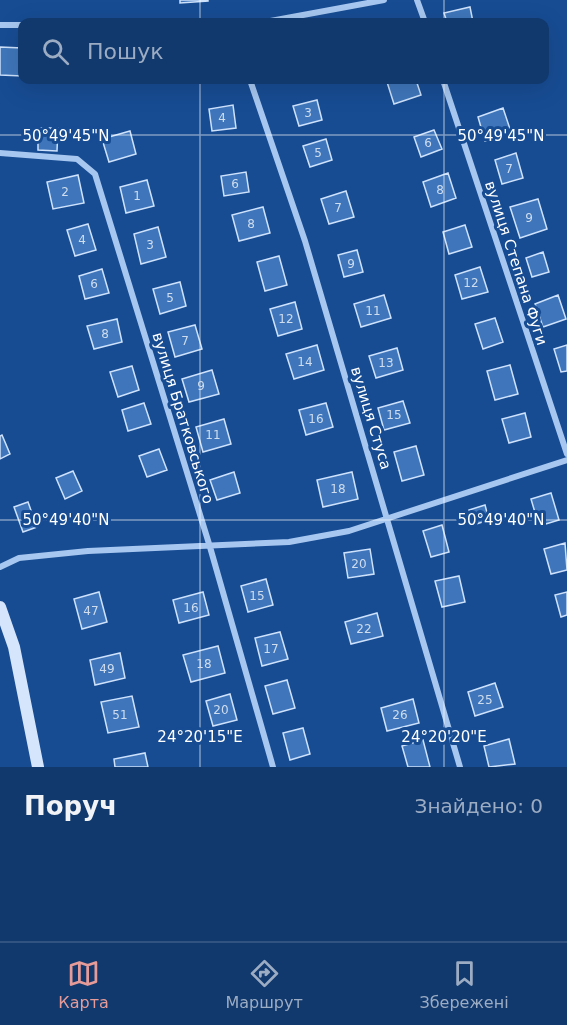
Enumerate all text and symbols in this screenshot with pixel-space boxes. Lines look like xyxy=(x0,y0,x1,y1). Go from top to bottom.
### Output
search box xyxy=(18,18,549,84)
icon: search xyxy=(39,35,72,68)
text: Пошук xyxy=(87,39,163,64)
house number: 3 xyxy=(304,106,312,120)
house number: 4 xyxy=(218,111,226,125)
text: 50°49'45"N xyxy=(22,127,110,145)
text: 50°49'45"N xyxy=(457,127,545,145)
house number: 6 xyxy=(424,136,432,150)
house number: 5 xyxy=(314,146,322,160)
house number: 7 xyxy=(505,162,513,176)
house number: 6 xyxy=(231,177,239,191)
street label: вулиця Степана Фуги xyxy=(481,179,551,347)
house number: 8 xyxy=(436,183,444,197)
house number: 2 xyxy=(61,185,69,199)
house number: 1 xyxy=(133,189,141,203)
house number: 7 xyxy=(334,201,342,215)
house number: 9 xyxy=(525,211,533,225)
house number: 8 xyxy=(247,217,255,231)
house number: 4 xyxy=(78,233,86,247)
house number: 3 xyxy=(146,238,154,252)
house number: 9 xyxy=(347,257,355,271)
house number: 12 xyxy=(463,276,479,290)
house number: 6 xyxy=(90,277,98,291)
house number: 5 xyxy=(166,291,174,305)
house number: 11 xyxy=(365,304,381,318)
house number: 12 xyxy=(278,312,294,326)
house number: 8 xyxy=(101,327,109,341)
street label: вулиця Братковського xyxy=(148,330,218,506)
house number: 7 xyxy=(181,334,189,348)
house number: 14 xyxy=(297,355,313,369)
house number: 13 xyxy=(378,356,394,370)
street label: вулиця Стуса xyxy=(347,364,395,472)
house number: 9 xyxy=(197,379,205,393)
house number: 15 xyxy=(386,408,402,422)
house number: 16 xyxy=(308,412,324,426)
house number: 11 xyxy=(205,428,221,442)
house number: 18 xyxy=(330,482,346,496)
text: 50°49'40"N xyxy=(22,511,110,529)
text: 50°49'40"N xyxy=(457,511,545,529)
house number: 20 xyxy=(351,557,367,571)
house number: 15 xyxy=(249,589,265,603)
house number: 16 xyxy=(183,601,199,615)
house number: 47 xyxy=(83,604,99,618)
house number: 22 xyxy=(356,622,372,636)
house number: 17 xyxy=(263,642,279,656)
house number: 18 xyxy=(196,657,212,671)
house number: 49 xyxy=(99,662,115,676)
house number: 25 xyxy=(477,693,493,707)
house number: 20 xyxy=(213,703,229,717)
house number: 51 xyxy=(112,708,128,722)
house number: 26 xyxy=(392,708,408,722)
text: 24°20'15"E xyxy=(157,728,243,746)
text: 24°20'20"E xyxy=(401,728,487,746)
text: Поруч xyxy=(24,791,117,821)
text: Знайдено: 0 xyxy=(415,794,543,818)
tab: Карта xyxy=(58,957,109,1012)
tab: Маршрут xyxy=(225,957,303,1012)
tab: Збережені xyxy=(419,957,509,1012)

